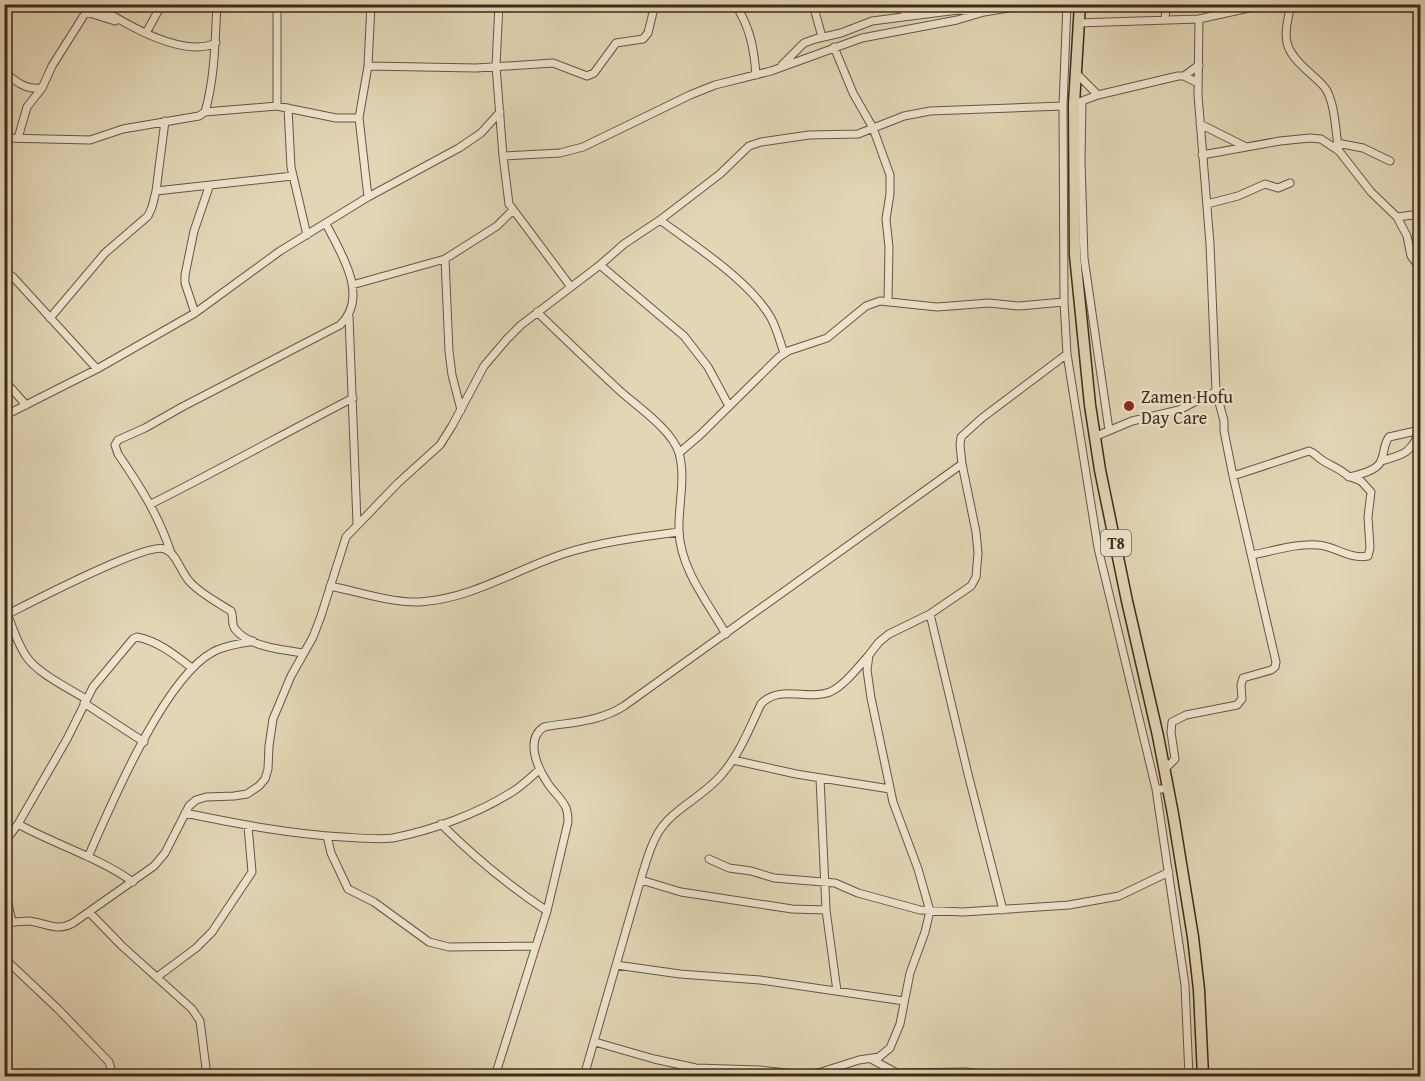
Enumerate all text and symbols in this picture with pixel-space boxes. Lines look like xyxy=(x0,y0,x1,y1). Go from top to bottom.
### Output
place label: Zamen Hofu Day Care xyxy=(1141,383,1233,431)
marker: Zamen Hofu Day Care xyxy=(1122,399,1136,413)
road number: T8 xyxy=(1101,530,1131,556)

